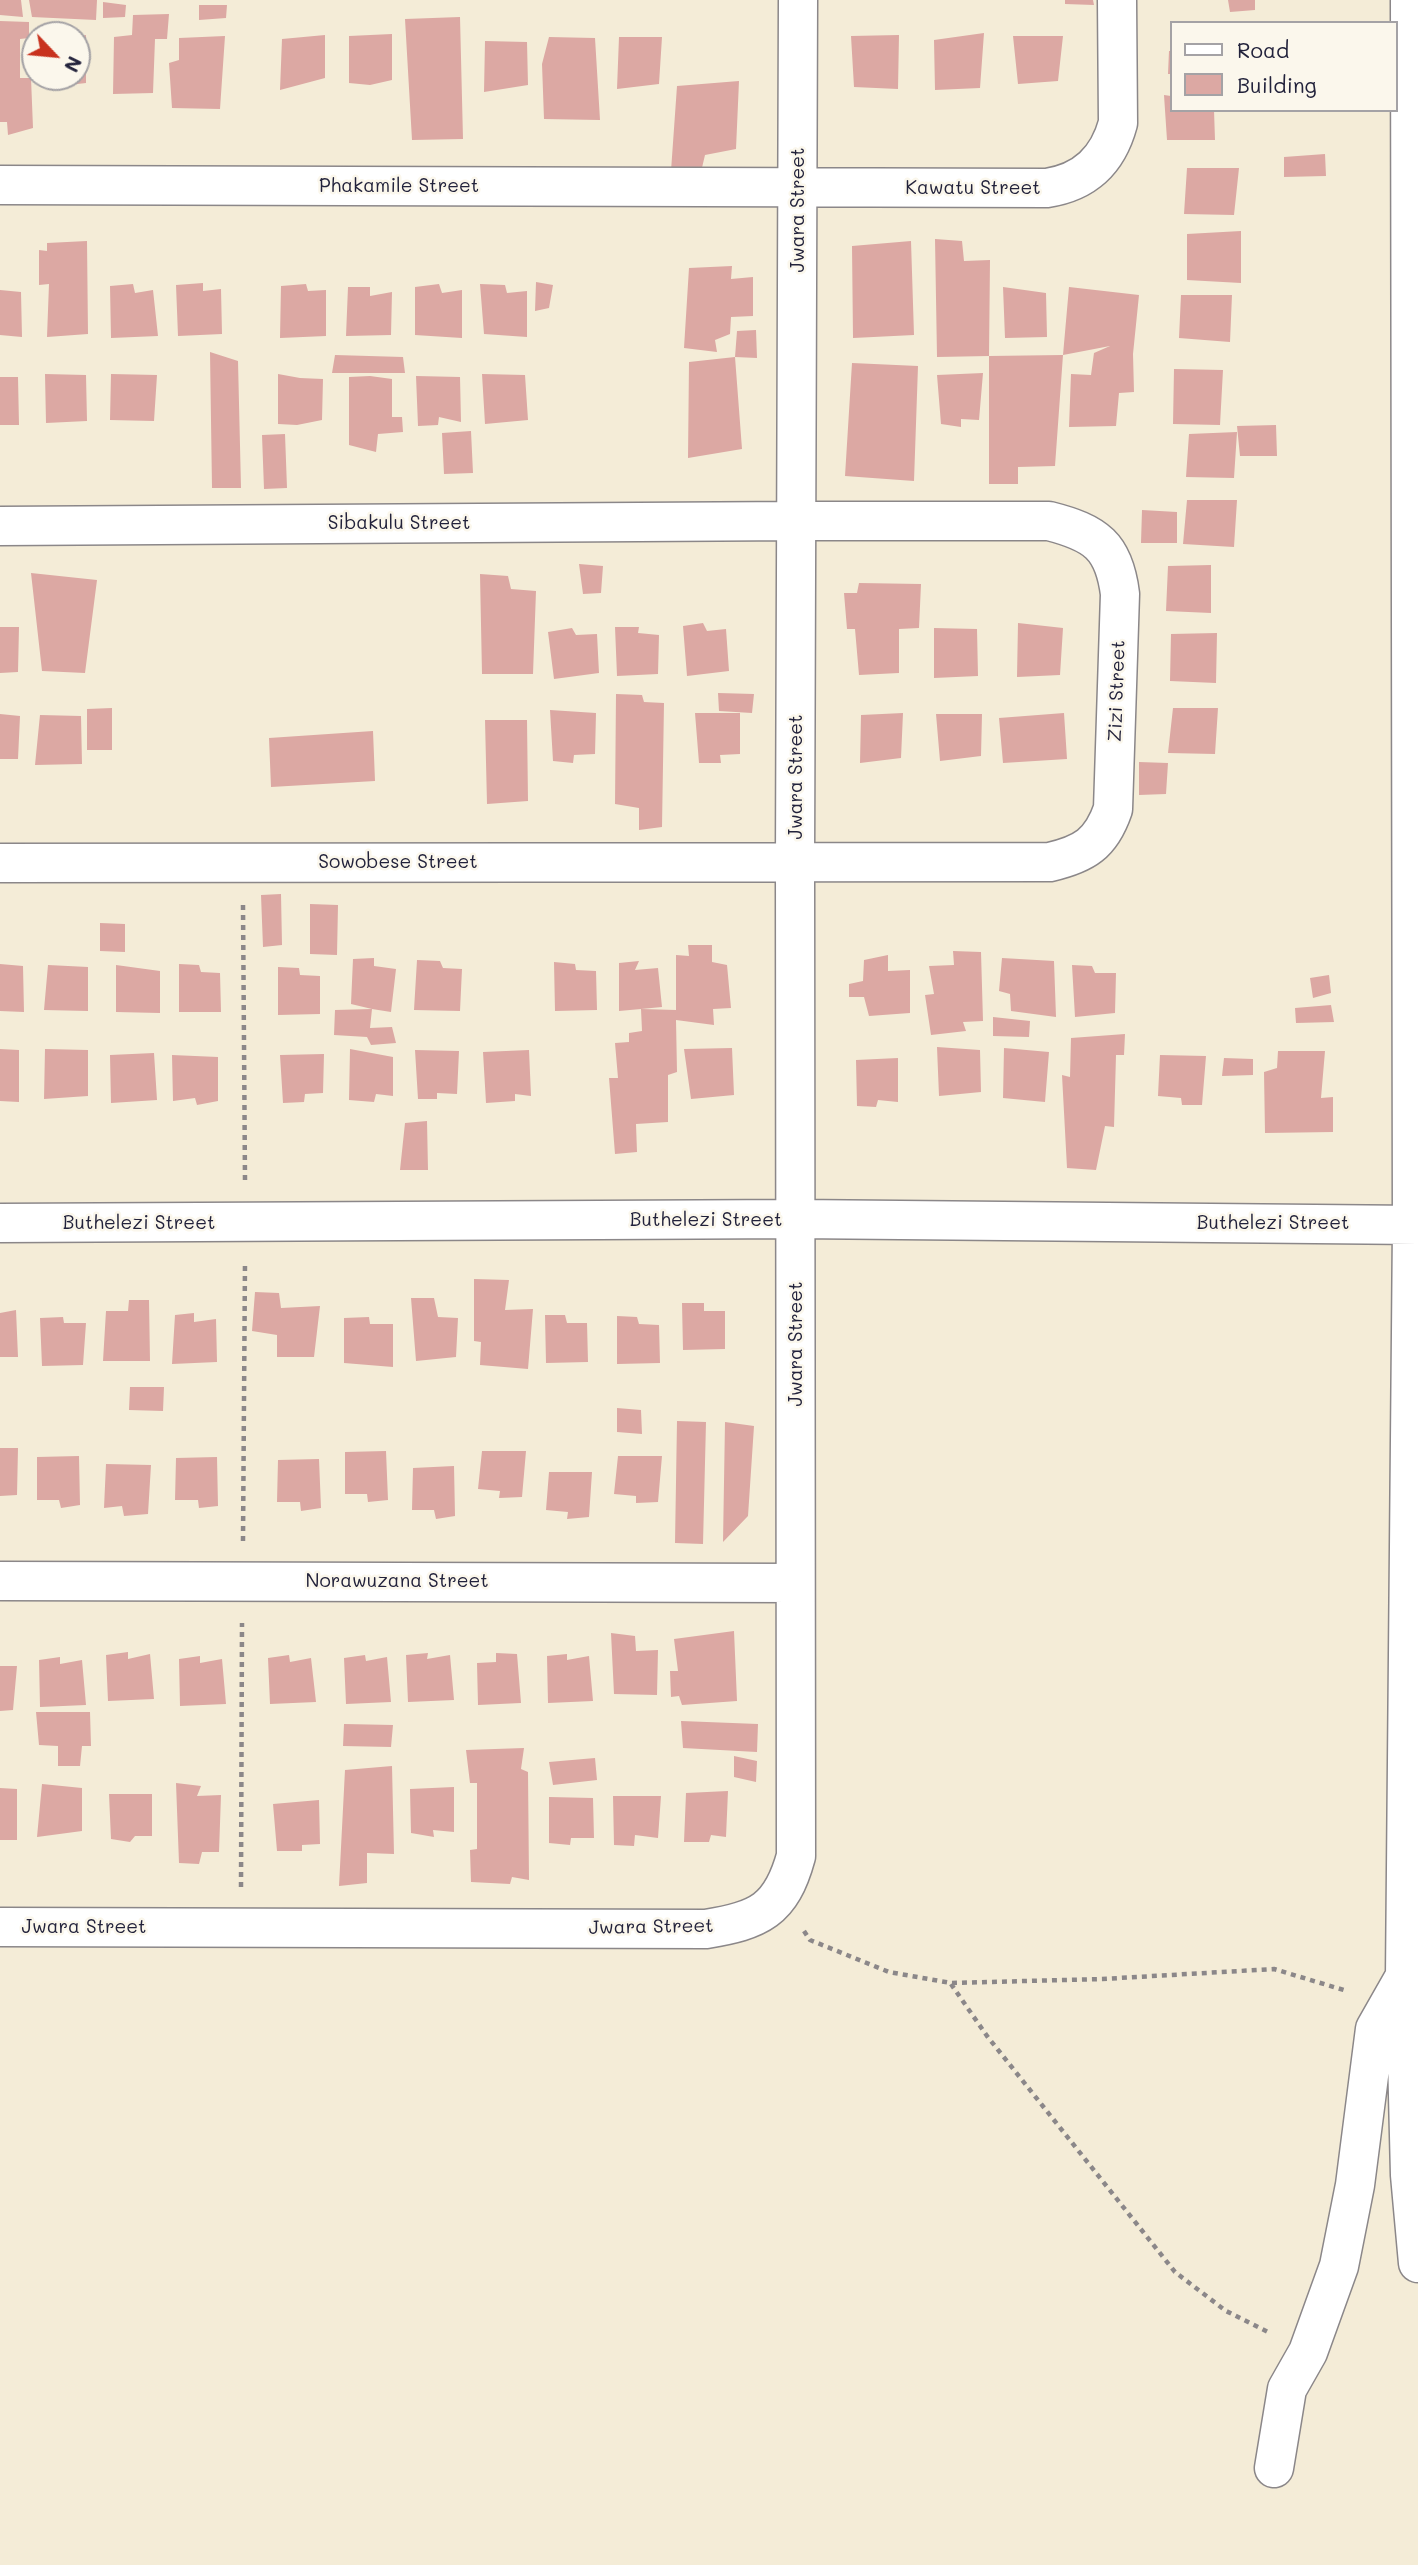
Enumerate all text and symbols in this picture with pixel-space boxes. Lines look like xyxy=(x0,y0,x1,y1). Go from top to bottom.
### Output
north arrow xyxy=(21,21,91,91)
legend xyxy=(1170,21,1397,112)
text: Road xyxy=(1237,36,1289,63)
text: N xyxy=(59,53,88,77)
text: Building xyxy=(1237,71,1317,98)
street label: Jwara Street xyxy=(787,148,809,272)
street label: Phakamile Street xyxy=(319,175,479,197)
street label: Kawatu Street xyxy=(905,177,1041,199)
street label: Sibakulu Street xyxy=(328,512,470,534)
street label: Zizi Street xyxy=(1104,640,1130,742)
street label: Jwara Street xyxy=(785,715,807,839)
street label: Sowobese Street xyxy=(318,851,478,873)
street label: Buthelezi Street xyxy=(630,1209,782,1231)
street label: Buthelezi Street xyxy=(63,1212,215,1234)
street label: Buthelezi Street xyxy=(1197,1212,1349,1234)
street label: Jwara Street xyxy=(785,1282,807,1406)
street label: Norawuzana Street xyxy=(305,1570,489,1592)
street label: Jwara Street xyxy=(588,1915,714,1939)
street label: Jwara Street xyxy=(22,1916,146,1938)

